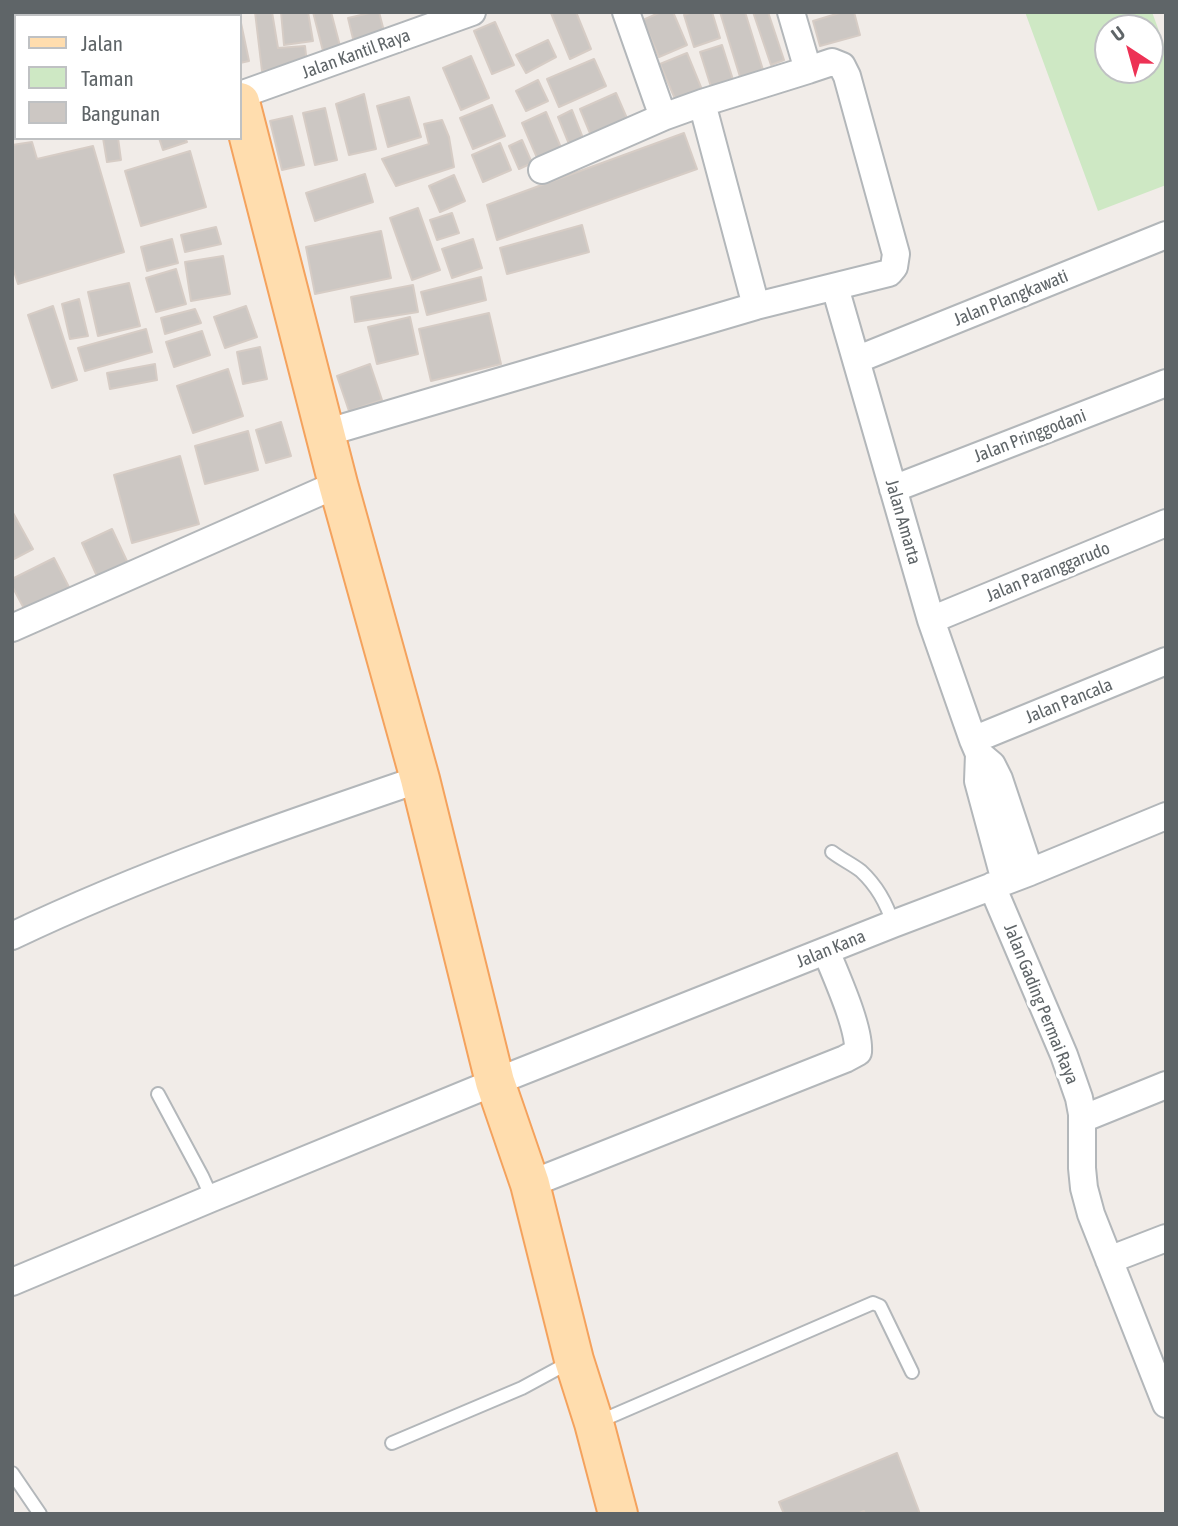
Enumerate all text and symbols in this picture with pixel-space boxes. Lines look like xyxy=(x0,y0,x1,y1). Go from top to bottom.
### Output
legend xyxy=(14,14,242,140)
north arrow xyxy=(1094,14,1164,84)
text: U xyxy=(1107,21,1129,46)
street label: Jalan Kantil Raya xyxy=(299,24,413,84)
text: Jalan xyxy=(81,31,123,55)
text: Taman xyxy=(81,66,134,90)
text: Bangunan xyxy=(81,101,160,125)
street label: Jalan Plangkawati xyxy=(951,265,1071,331)
street label: Jalan Pringgodani xyxy=(971,405,1089,467)
street label: Jalan Amarta xyxy=(881,477,925,567)
street label: Jalan Paranggarudo xyxy=(983,537,1113,607)
street label: Jalan Pancala xyxy=(1022,674,1116,728)
street label: Jalan Gading Permai Raya xyxy=(999,921,1083,1087)
street label: Jalan Kana xyxy=(793,925,869,973)

